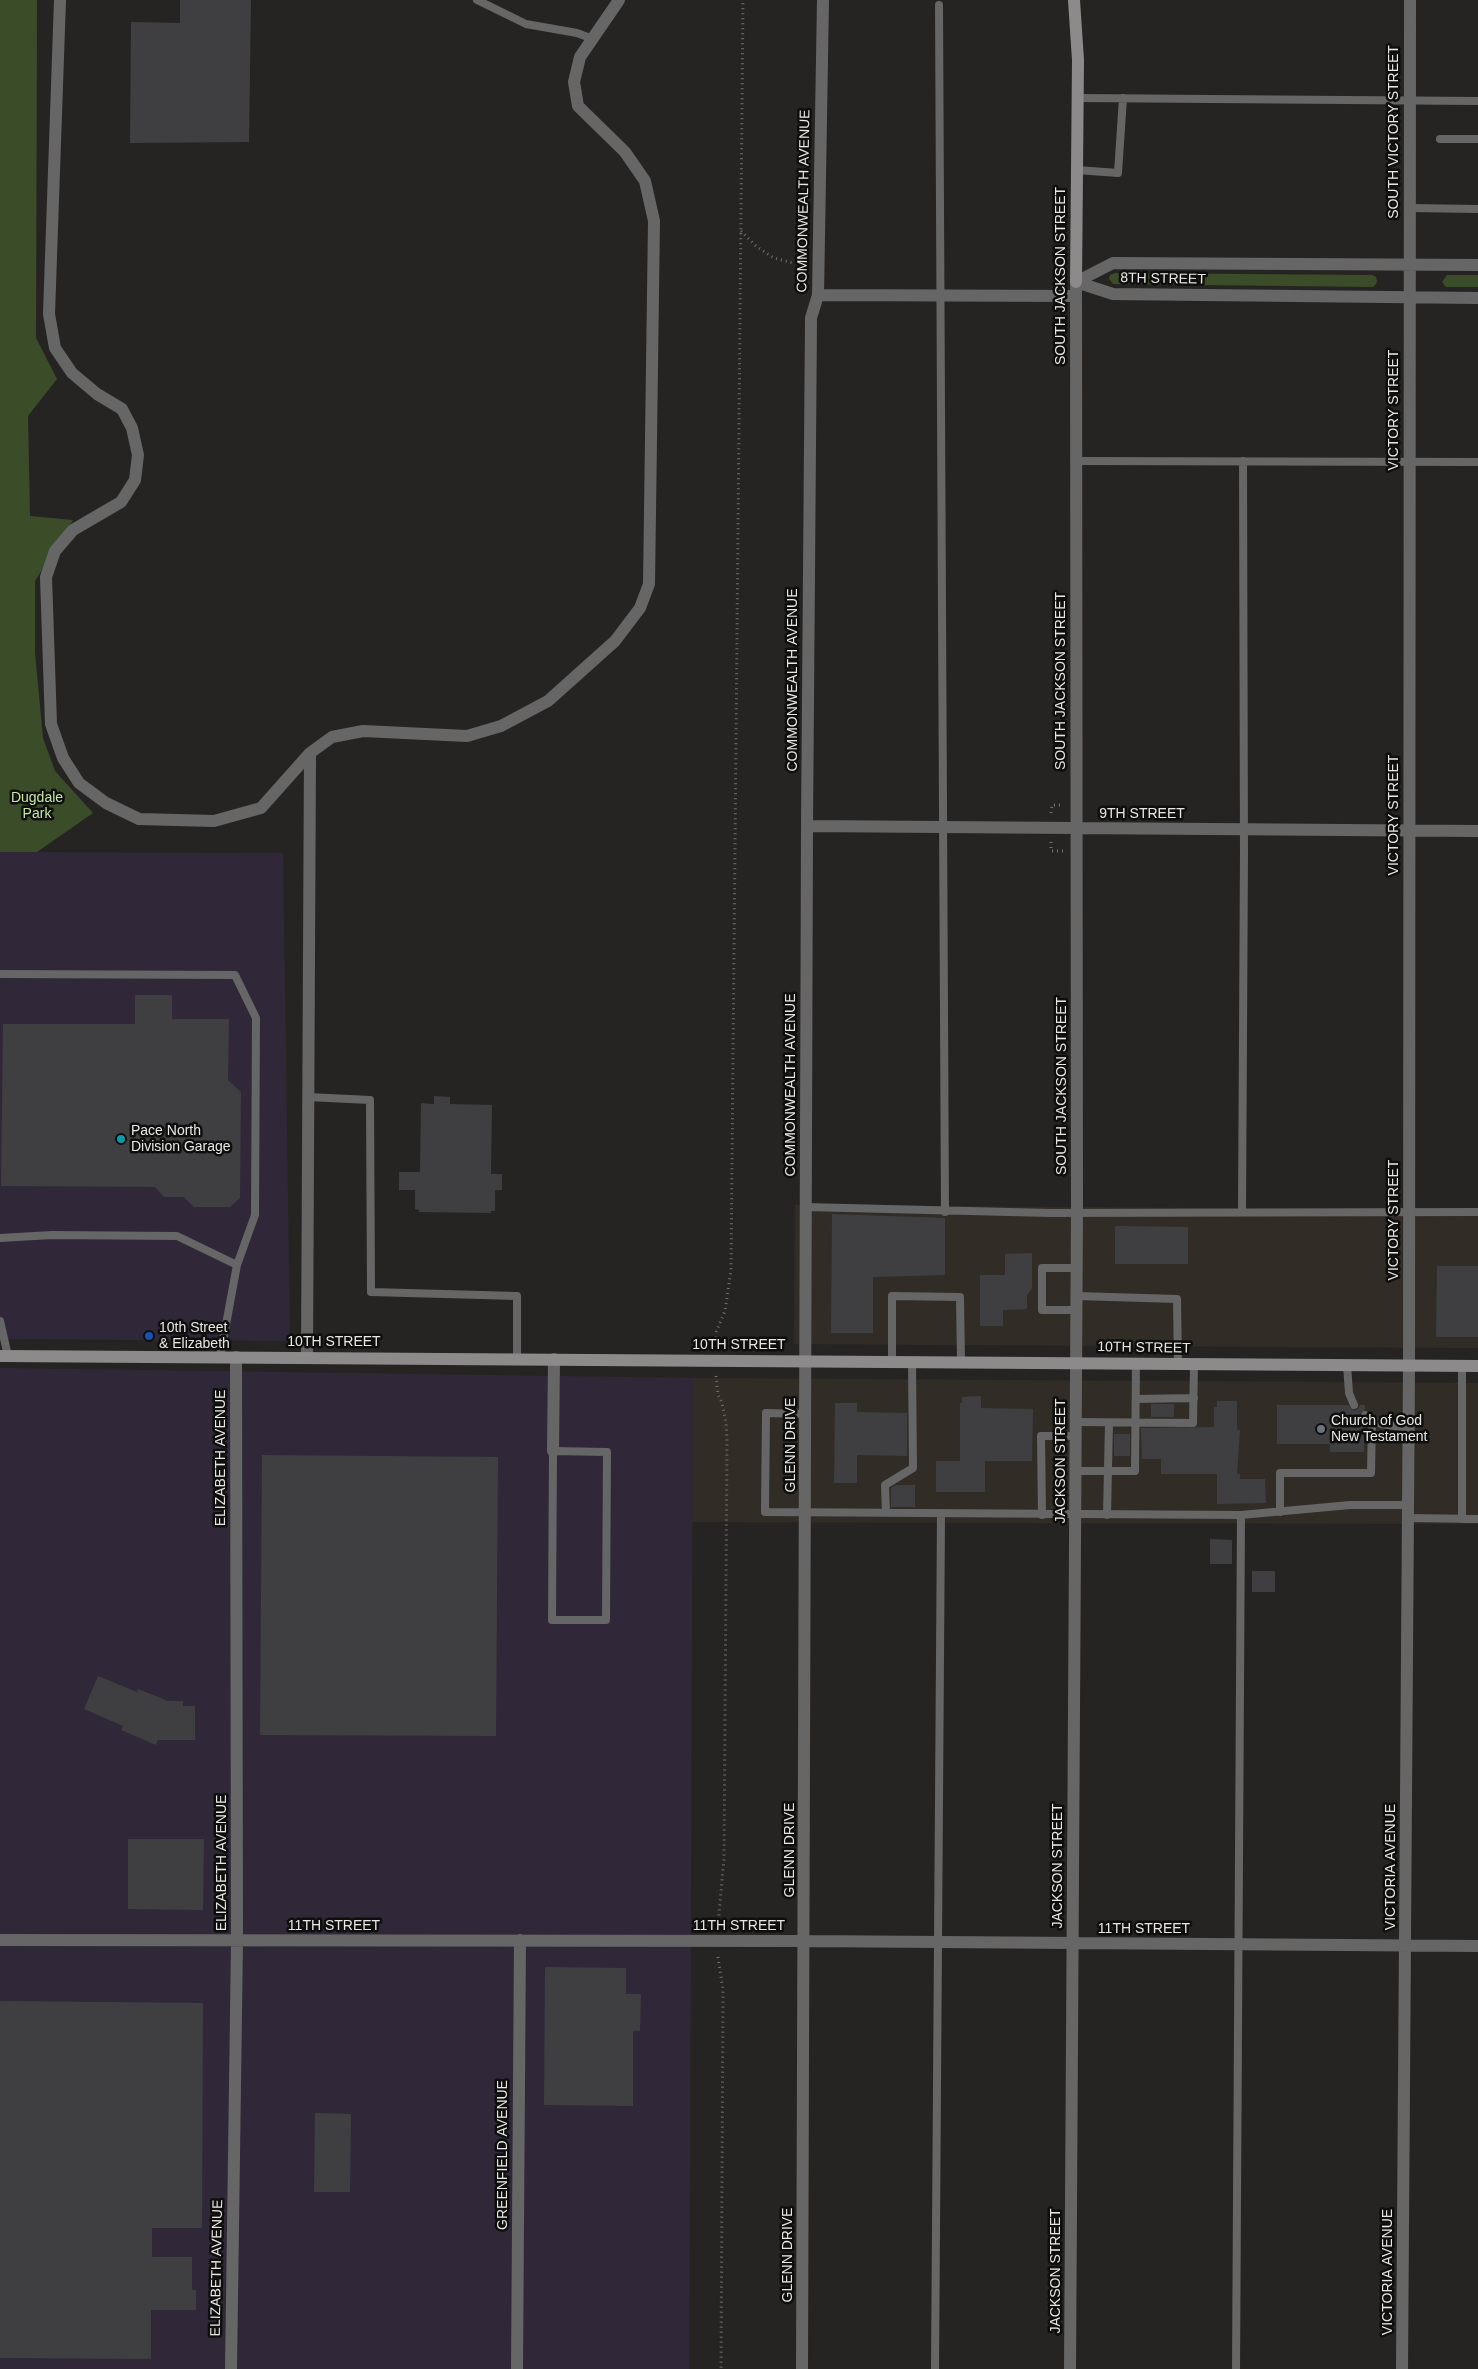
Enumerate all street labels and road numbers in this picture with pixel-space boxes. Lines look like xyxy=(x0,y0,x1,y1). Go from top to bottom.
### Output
street label: SOUTH VICTORY STREET xyxy=(1386,45,1402,219)
street label: COMMONWEALTH AVENUE xyxy=(794,109,814,293)
street label: SOUTH JACKSON STREET xyxy=(1053,187,1069,365)
street label: 8TH STREET xyxy=(1120,270,1206,288)
street label: VICTORY STREET xyxy=(1386,350,1402,470)
street label: COMMONWEALTH AVENUE xyxy=(785,588,801,772)
street label: SOUTH JACKSON STREET xyxy=(1053,592,1069,770)
street label: VICTORY STREET xyxy=(1386,755,1402,875)
street label: 9TH STREET xyxy=(1099,806,1185,822)
street label: COMMONWEALTH AVENUE xyxy=(783,993,799,1177)
street label: SOUTH JACKSON STREET xyxy=(1054,997,1070,1175)
street label: VICTORY STREET xyxy=(1386,1160,1402,1280)
street label: 10TH STREET xyxy=(287,1334,381,1350)
street label: 10TH STREET xyxy=(692,1337,786,1353)
street label: 10TH STREET xyxy=(1097,1339,1191,1357)
street label: ELIZABETH AVENUE xyxy=(213,1390,229,1526)
street label: GLENN DRIVE xyxy=(783,1398,799,1492)
street label: JACKSON STREET xyxy=(1053,1398,1069,1524)
street label: ELIZABETH AVENUE xyxy=(214,1795,230,1931)
street label: GLENN DRIVE xyxy=(782,1803,798,1897)
street label: JACKSON STREET xyxy=(1050,1803,1066,1929)
street label: VICTORIA AVENUE xyxy=(1383,1804,1399,1930)
street label: 11TH STREET xyxy=(288,1918,380,1934)
street label: 11TH STREET xyxy=(693,1918,785,1934)
street label: 11TH STREET xyxy=(1098,1921,1190,1937)
street label: GREENFIELD AVENUE xyxy=(495,2080,511,2230)
street label: ELIZABETH AVENUE xyxy=(207,2200,227,2336)
street label: GLENN DRIVE xyxy=(780,2208,796,2302)
street label: JACKSON STREET xyxy=(1048,2208,1064,2334)
street label: VICTORIA AVENUE xyxy=(1380,2209,1396,2335)

